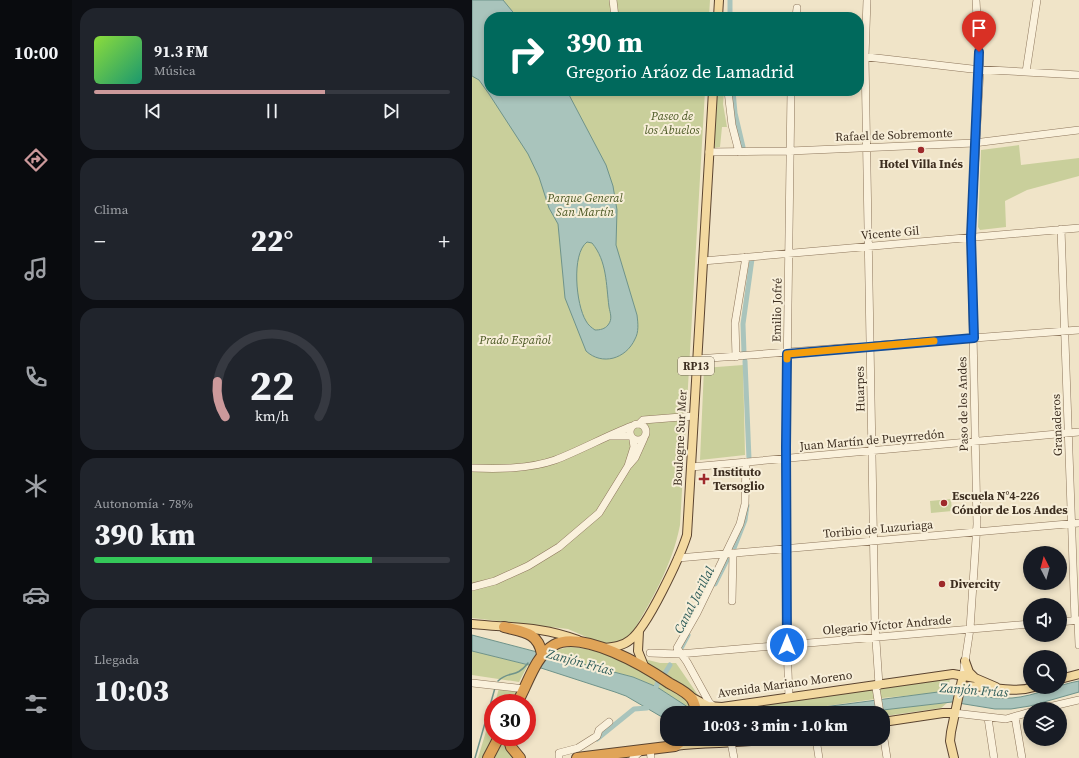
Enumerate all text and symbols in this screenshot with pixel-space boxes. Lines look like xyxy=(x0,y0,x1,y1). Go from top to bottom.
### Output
pin xyxy=(962,11,996,52)
icon: arrive xyxy=(968,17,990,39)
text: 390 m xyxy=(566,23,643,61)
icon: right xyxy=(500,28,552,80)
text: 10:00 xyxy=(14,40,58,65)
text: 91.3 FM xyxy=(154,41,208,62)
text: Gregorio Aráoz de Lamadrid xyxy=(566,59,794,84)
text: Música xyxy=(154,62,196,79)
icon: previous xyxy=(142,100,164,122)
icon: pause xyxy=(261,100,283,122)
icon: next xyxy=(380,100,402,122)
park label: Paseo de los Abuelos xyxy=(644,108,700,138)
street label: Rafael de Sobremonte xyxy=(835,125,953,145)
marker: Hotel Villa Inés xyxy=(916,145,926,155)
icon: directions xyxy=(22,146,50,174)
place label: Hotel Villa Inés xyxy=(879,156,963,172)
park label: Parque General San Martín xyxy=(546,190,623,220)
text: Clima xyxy=(94,201,128,218)
text: 22° xyxy=(251,220,293,261)
street label: Vicente Gil xyxy=(860,222,920,244)
text: − xyxy=(94,226,106,256)
text: + xyxy=(438,226,450,256)
icon: music xyxy=(22,255,50,283)
street label: Emilio Jofré xyxy=(768,278,786,342)
park label: Prado Español xyxy=(478,332,551,348)
street label: Paso de los Andes xyxy=(954,356,972,452)
text: 22 xyxy=(249,357,295,414)
road number: RP13 xyxy=(678,357,714,375)
icon: phone xyxy=(22,363,50,391)
street label: Huarpes xyxy=(852,366,868,412)
street label: Boulogne Sur Mer xyxy=(669,390,691,486)
street label: Granaderos xyxy=(1048,394,1066,456)
text: km/h xyxy=(255,406,289,426)
street label: Juan Martín de Pueyrredón xyxy=(798,426,945,454)
place label: Instituto Tersoglio xyxy=(713,464,765,494)
icon: climate xyxy=(22,472,50,500)
marker: Instituto Tersoglio xyxy=(698,473,710,485)
place label: Escuela N°4-226 Cóndor de Los Andes xyxy=(952,488,1068,518)
text: Autonomía · 78% xyxy=(94,495,193,512)
marker: Escuela N°4-226 Cóndor de Los Andes xyxy=(939,498,949,508)
text: 390 km xyxy=(94,514,195,555)
street label: Toribio de Luzuriaga xyxy=(822,516,935,542)
north arrow xyxy=(1023,546,1067,590)
map controls xyxy=(1023,546,1067,746)
water label: Canal Jarillal xyxy=(670,563,718,636)
place label: Divercity xyxy=(950,576,1001,592)
marker: Divercity xyxy=(937,579,947,589)
icon: car xyxy=(22,581,50,609)
button: sound xyxy=(1023,598,1067,642)
street label: Olegario Víctor Andrade xyxy=(822,611,952,639)
position arrow xyxy=(766,624,808,666)
water label: Zanjón Frías xyxy=(544,645,616,679)
button: search xyxy=(1023,650,1067,694)
text: Llegada xyxy=(94,651,139,668)
street label: Avenida Mariano Moreno xyxy=(717,667,854,701)
text: 10:03 xyxy=(94,670,169,711)
water label: Zanjón Frías xyxy=(938,679,1009,701)
icon: filters xyxy=(22,690,50,718)
speed limit sign: 30 xyxy=(484,694,536,746)
button: layers xyxy=(1023,702,1067,746)
text: 10:03 · 3 min · 1.0 km xyxy=(702,715,848,736)

